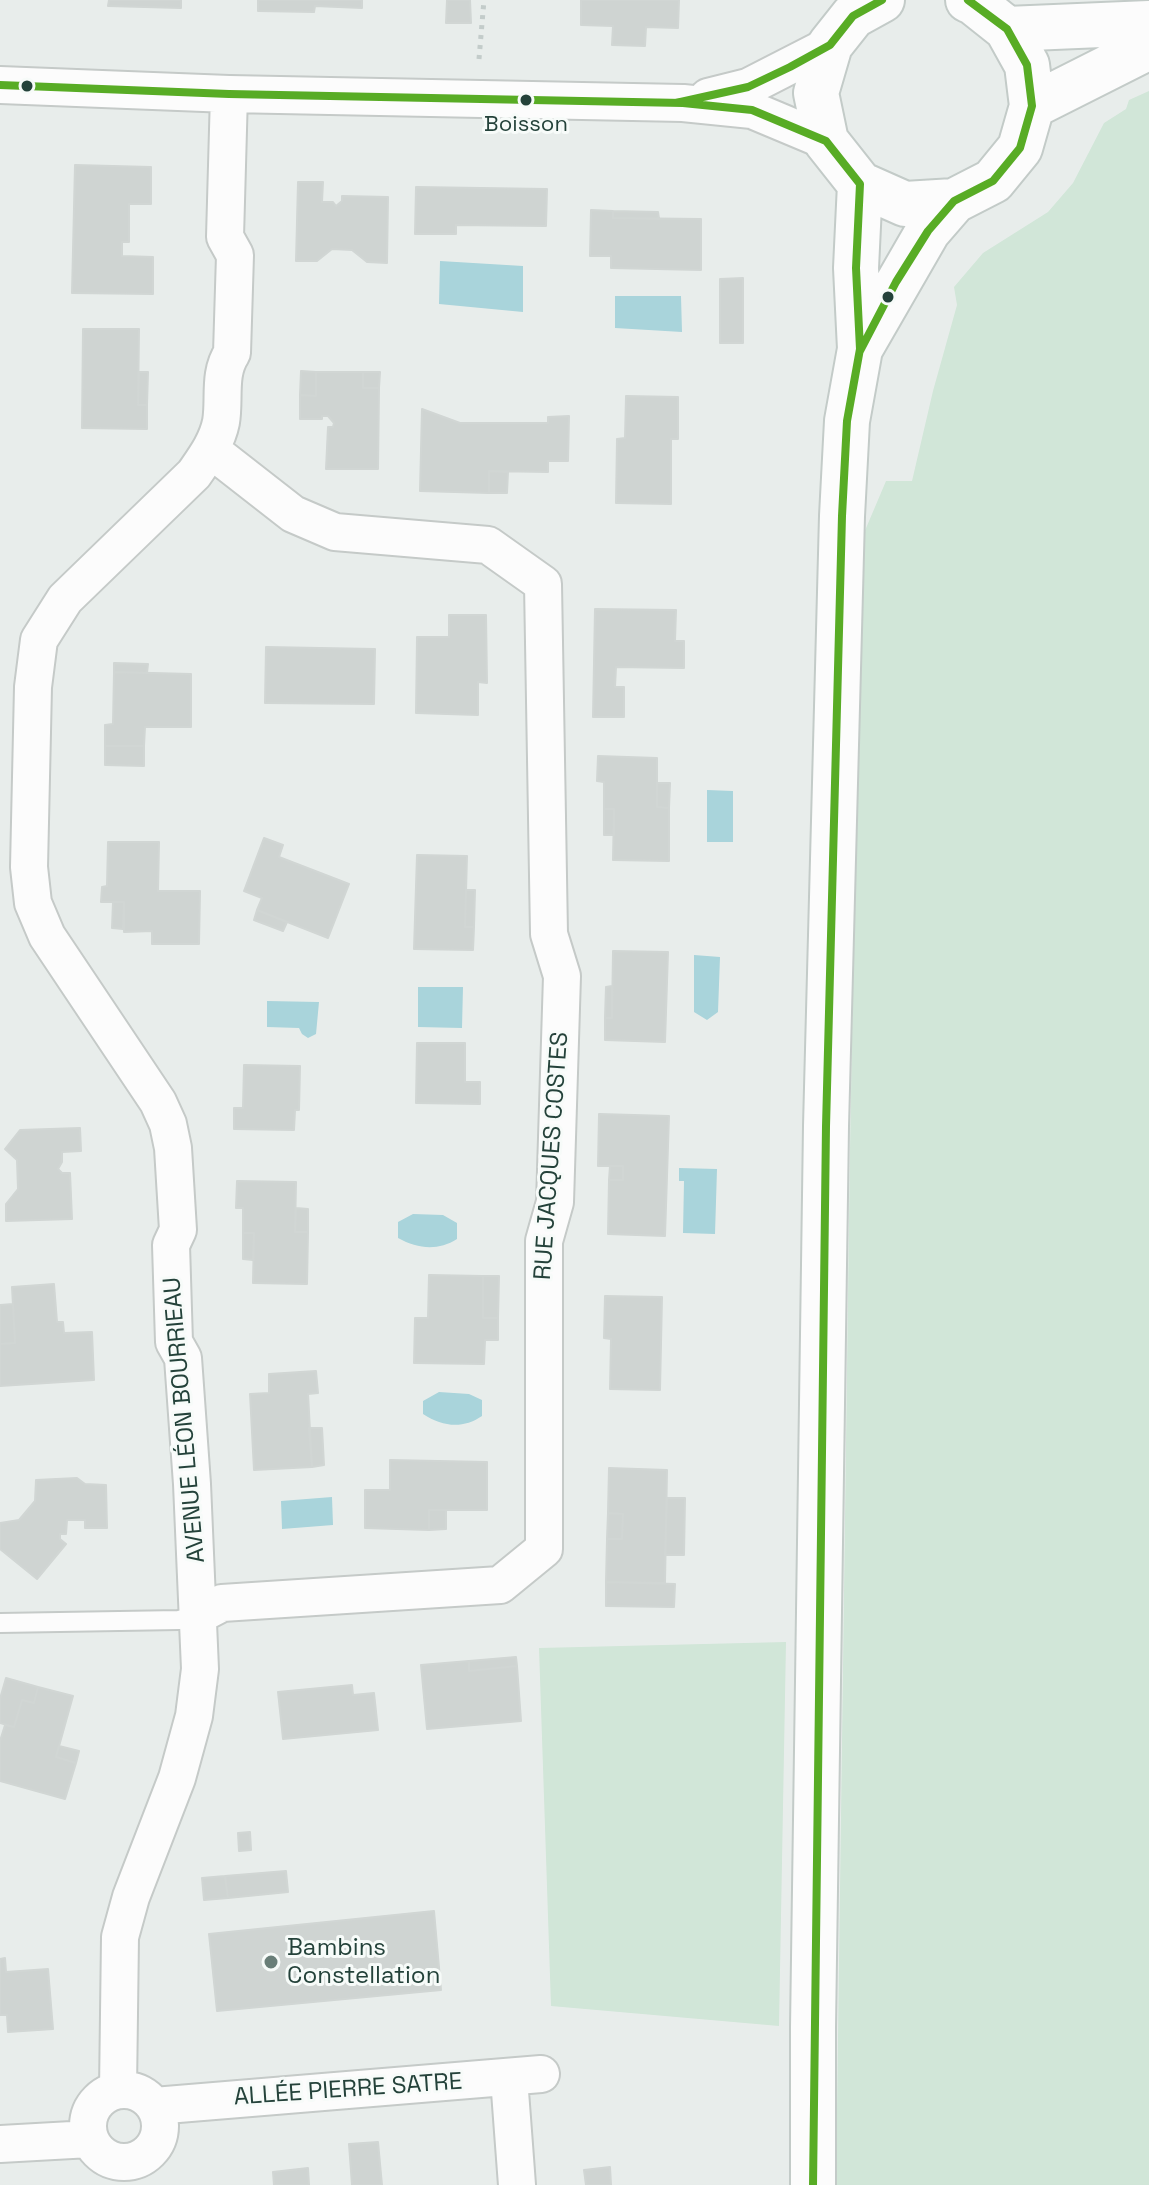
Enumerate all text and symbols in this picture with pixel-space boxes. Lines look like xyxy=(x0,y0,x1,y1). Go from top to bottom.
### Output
unlabelled marker xyxy=(19,78,35,94)
marker: Boisson xyxy=(518,92,534,108)
place label: Boisson xyxy=(484,112,568,138)
unlabelled marker xyxy=(880,289,896,305)
street label: RUE JACQUES COSTES xyxy=(529,1031,575,1281)
street label: AVENUE LÉON BOURRIEAU xyxy=(158,1276,212,1564)
place label: Bambins Constellation xyxy=(287,1934,440,1990)
marker: Bambins Constellation xyxy=(262,1953,280,1971)
street label: ALLÉE PIERRE SATRE xyxy=(233,2068,463,2112)

